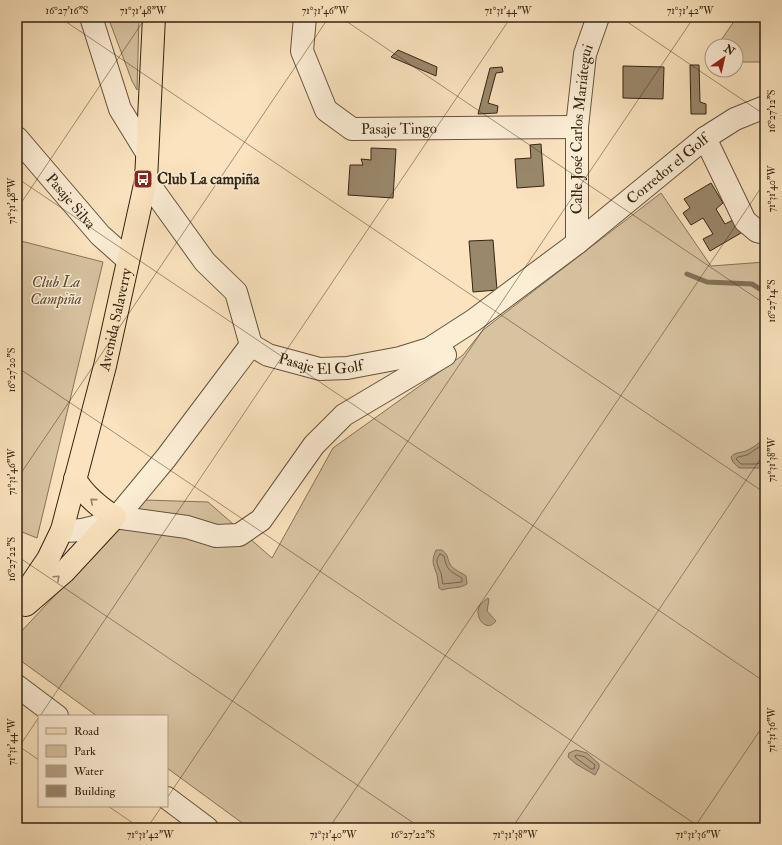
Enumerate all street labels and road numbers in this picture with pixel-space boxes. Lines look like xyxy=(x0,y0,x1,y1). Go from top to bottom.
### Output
street label: Calle José Carlos Mariátegui xyxy=(568,42,597,214)
street label: Pasaje Tingo xyxy=(361,119,437,138)
street label: Corredor el Golf xyxy=(622,128,714,208)
street label: Pasaje Silva xyxy=(42,169,101,234)
street label: Avenida Salaverry xyxy=(94,266,136,374)
street label: Pasaje El Golf xyxy=(277,349,366,379)

